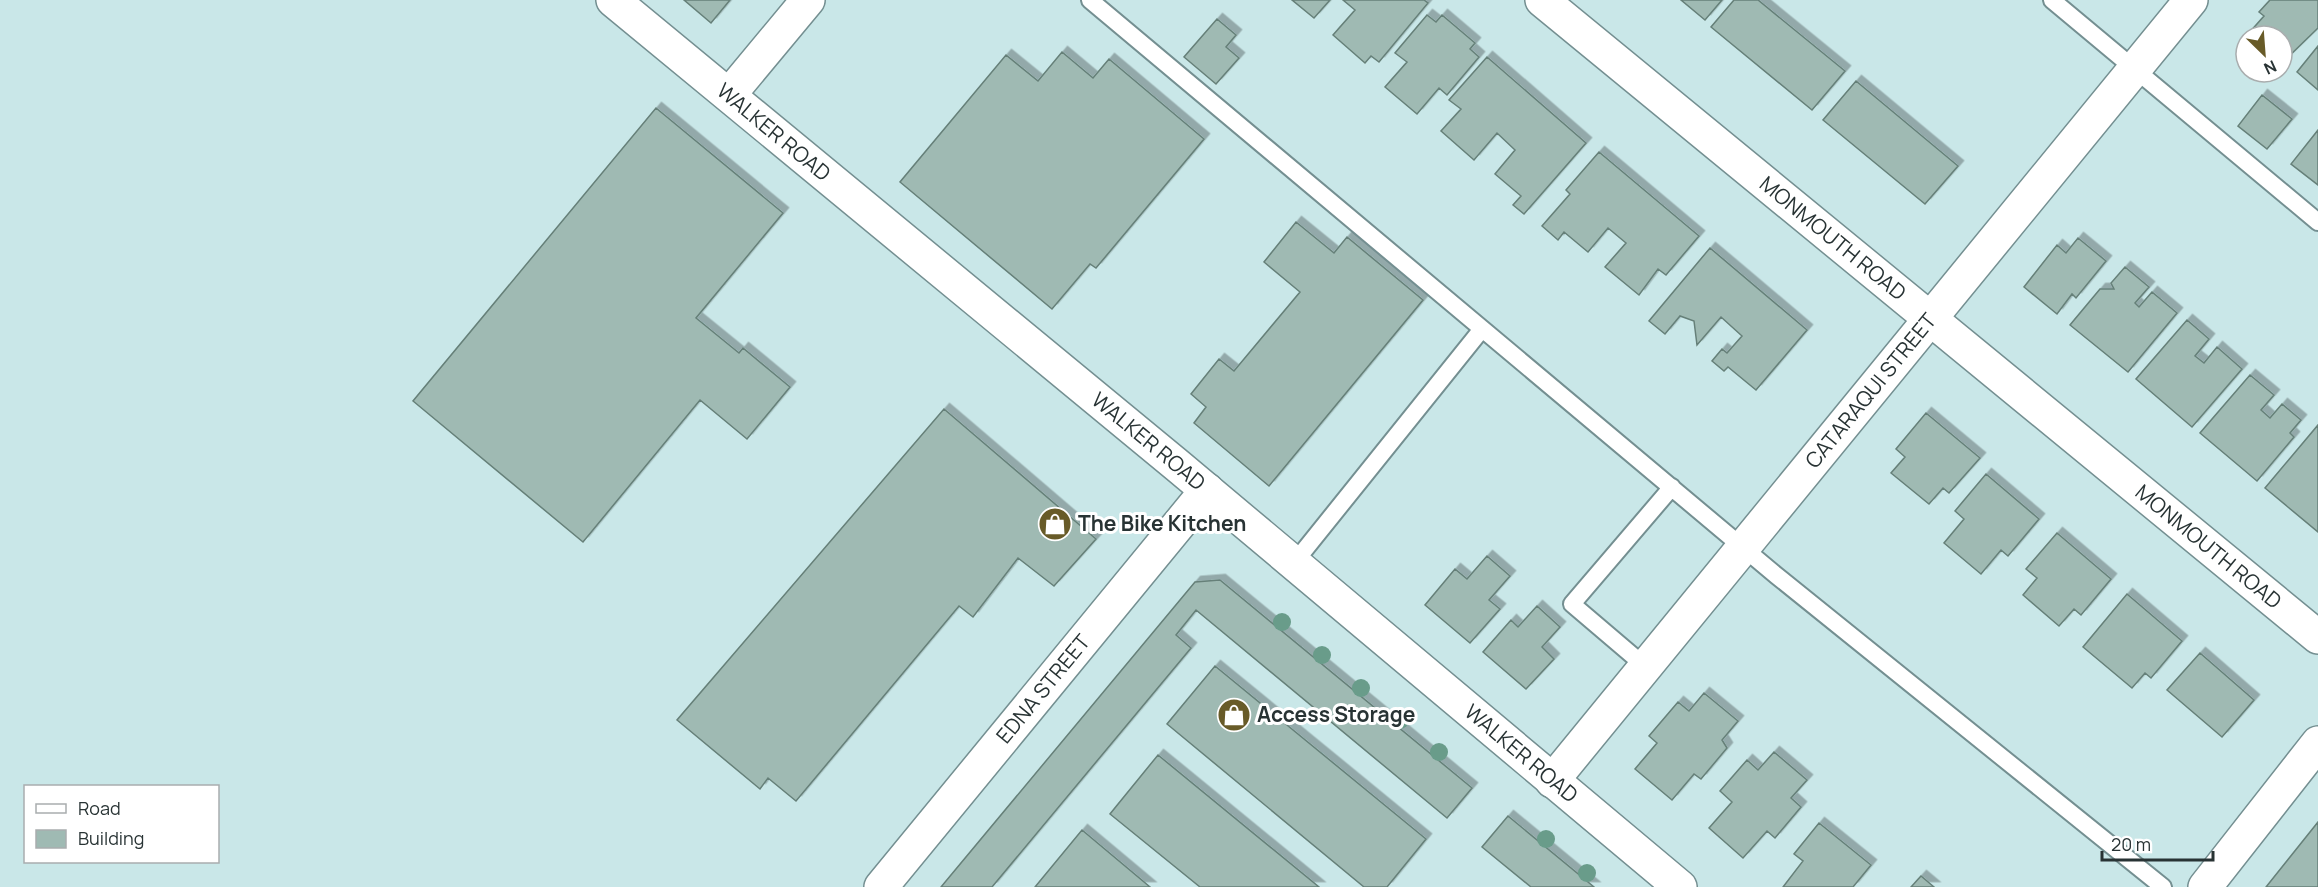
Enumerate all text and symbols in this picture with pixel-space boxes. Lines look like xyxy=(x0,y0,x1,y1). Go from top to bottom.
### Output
north arrow xyxy=(2234,24,2294,84)
text: N xyxy=(2260,55,2280,80)
street label: WALKER ROAD xyxy=(711,76,837,187)
street label: MONMOUTH ROAD xyxy=(1754,169,1912,306)
street label: CATARAQUI STREET xyxy=(1799,307,1942,474)
street label: WALKER ROAD xyxy=(1086,386,1212,496)
street label: MONMOUTH ROAD xyxy=(2130,478,2288,615)
shop icon: The Bike Kitchen xyxy=(1037,506,1073,542)
place label: The Bike Kitchen xyxy=(1078,509,1246,537)
street label: EDNA STREET xyxy=(990,628,1096,749)
shop icon: Access Storage xyxy=(1216,697,1252,733)
street label: WALKER ROAD xyxy=(1459,697,1584,808)
place label: Access Storage xyxy=(1257,700,1415,728)
legend xyxy=(24,785,219,863)
text: Road xyxy=(78,796,121,820)
scale bar xyxy=(2102,824,2213,862)
text: Building xyxy=(78,826,144,850)
text: 20 m xyxy=(2111,832,2151,856)

